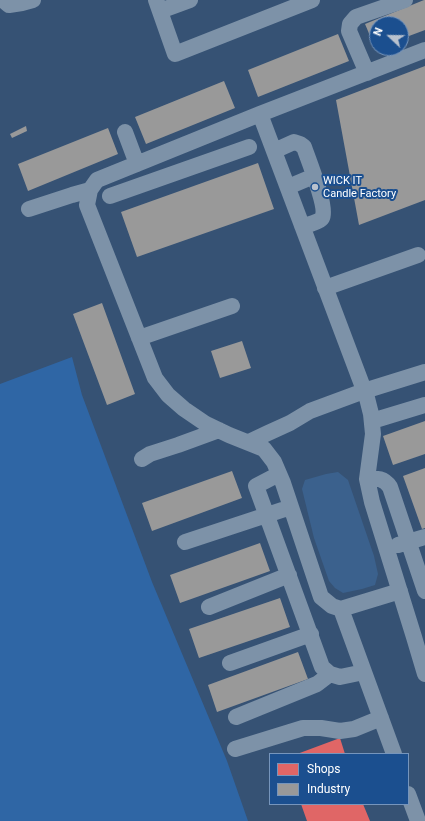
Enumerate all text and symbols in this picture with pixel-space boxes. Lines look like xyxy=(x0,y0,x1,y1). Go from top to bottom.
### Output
north arrow xyxy=(369,16,409,56)
text: N xyxy=(371,26,386,38)
place label: WICK IT Candle Factory xyxy=(323,174,396,200)
marker: WICK IT Candle Factory xyxy=(310,182,320,192)
legend xyxy=(269,753,409,805)
text: Shops xyxy=(307,762,341,776)
text: Industry xyxy=(307,782,350,796)

